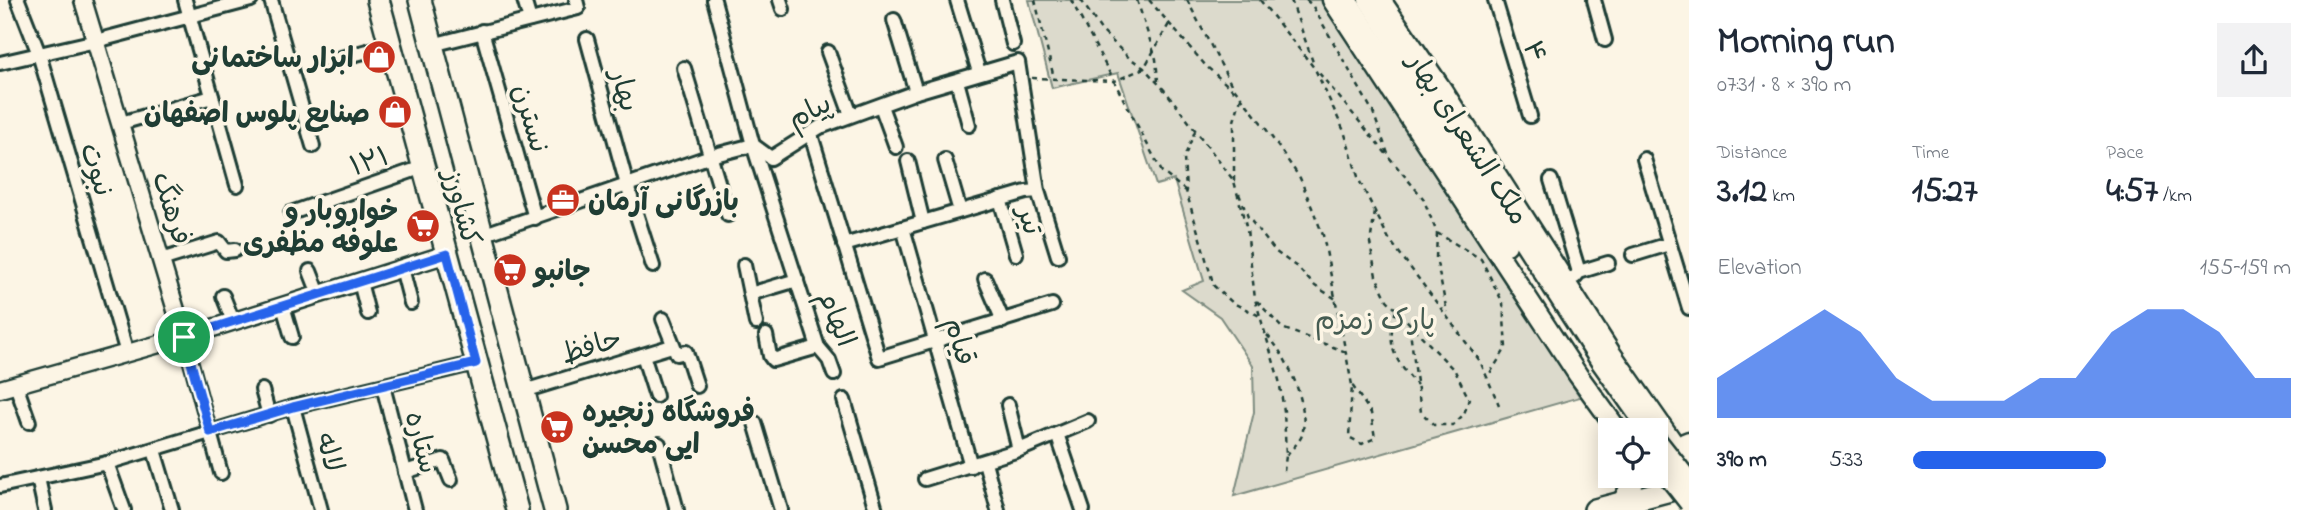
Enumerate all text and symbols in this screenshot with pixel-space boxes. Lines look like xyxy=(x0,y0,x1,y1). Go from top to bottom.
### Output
text: Morning run xyxy=(1717,15,1895,71)
button: share xyxy=(2217,23,2291,97)
street label: ۴ xyxy=(1510,36,1555,68)
shop icon: ابزار ساختمانی xyxy=(360,38,398,76)
place label: ابزار ساختمانی xyxy=(191,40,354,81)
street label: ملک الشعرای بهار xyxy=(1394,44,1537,234)
street label: بهار xyxy=(597,63,648,117)
text: 07:31 · 8 × 390 m xyxy=(1717,69,1851,102)
street label: نسترن xyxy=(499,80,558,158)
street label: پیام xyxy=(781,85,840,141)
shop icon: صنایع پلوس اصفهان xyxy=(376,93,414,131)
place label: صنایع پلوس اصفهان xyxy=(144,95,370,136)
street label: نبوت xyxy=(67,138,122,202)
street label: ۱۲۱ xyxy=(345,138,395,189)
text: Distance xyxy=(1717,140,1787,167)
text: Time xyxy=(1912,140,1949,167)
text: Pace xyxy=(2106,140,2143,167)
street label: کشاورز xyxy=(429,164,489,250)
street label: فرهنگ xyxy=(139,167,200,251)
text: 3.12 xyxy=(1717,167,1767,218)
text: 15:27 xyxy=(1912,167,1978,218)
text: 4:57 xyxy=(2106,167,2158,218)
office icon: بازرگانی آرمان xyxy=(544,181,582,219)
place label: بازرگانی آرمان xyxy=(588,183,739,224)
text: km xyxy=(1767,183,1795,210)
text: /km xyxy=(2158,183,2192,210)
place label: خواروبار و علوفه مظفری xyxy=(243,193,398,266)
street label: تیر xyxy=(1003,200,1051,241)
supermarket icon: خواروبار و علوفه مظفری xyxy=(404,207,442,245)
supermarket icon: جانبو xyxy=(491,251,529,289)
text: Elevation xyxy=(1717,252,1802,285)
text: 155–159 m xyxy=(2200,252,2291,285)
place label: جانبو xyxy=(532,253,591,294)
street label: الهام xyxy=(805,285,865,354)
park label: پارک زمزم xyxy=(1315,302,1435,343)
pin xyxy=(154,307,214,367)
street label: قیام xyxy=(931,313,984,371)
icon: arrive xyxy=(165,318,203,356)
street label: حافظ xyxy=(557,320,627,377)
place label: فروشگاه زنجیره ایی محسن xyxy=(582,394,755,467)
street label: ستاره xyxy=(392,407,448,479)
supermarket icon: فروشگاه زنجیره ایی محسن xyxy=(538,408,576,446)
map controls xyxy=(1598,418,1668,488)
button: locate xyxy=(1598,418,1668,488)
street label: لاله xyxy=(303,429,353,477)
text: 390 m xyxy=(1717,444,1767,477)
text: 5:33 xyxy=(1829,444,1863,477)

